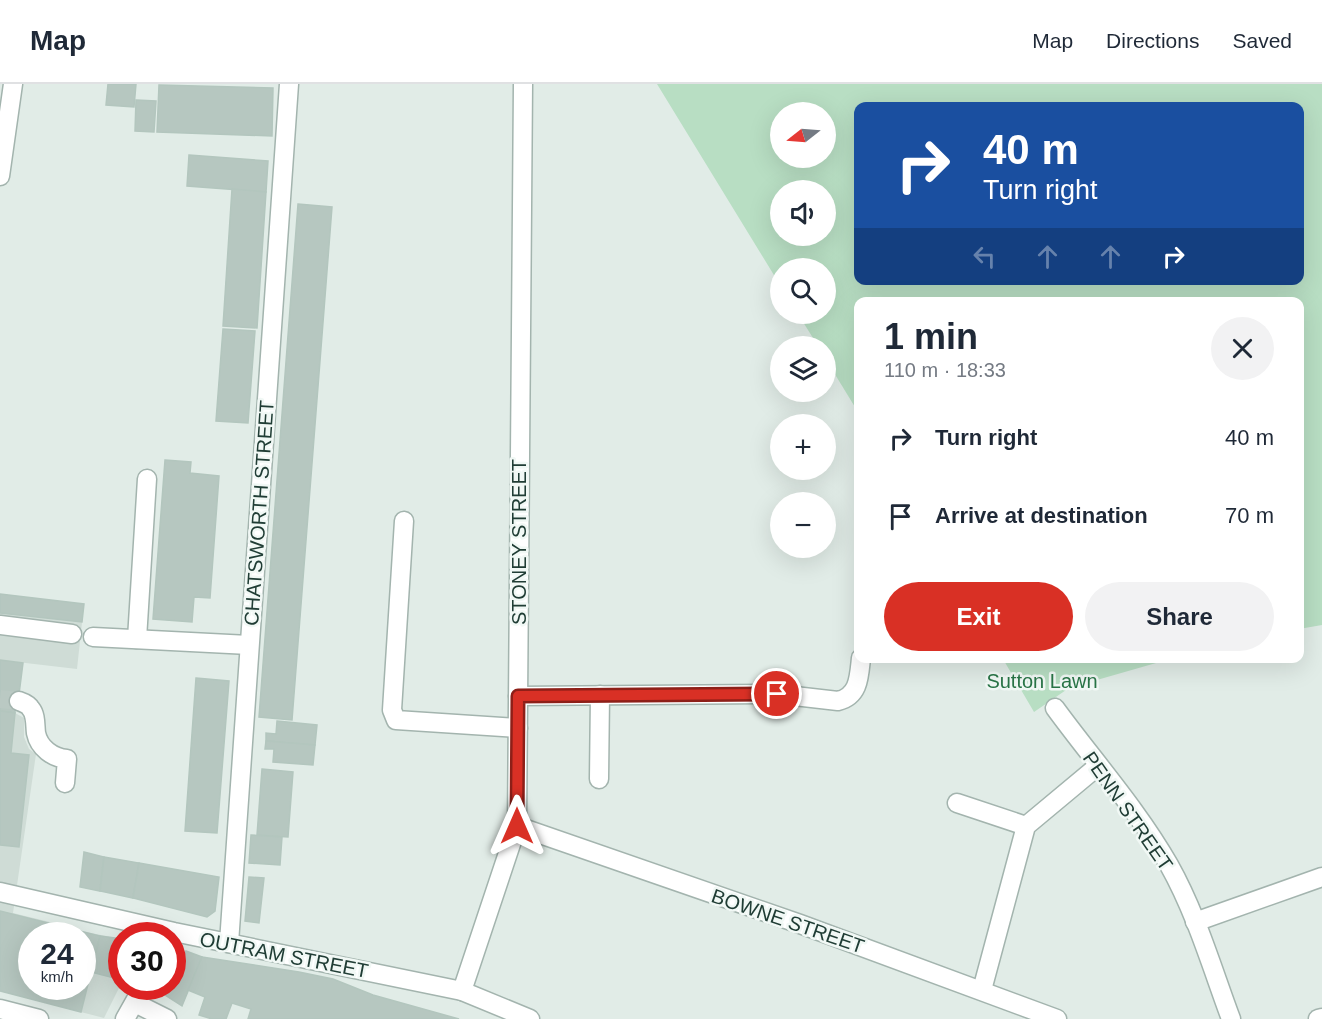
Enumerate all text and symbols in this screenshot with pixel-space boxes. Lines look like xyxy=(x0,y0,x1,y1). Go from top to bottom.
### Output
text: Map xyxy=(30,25,86,56)
text: Map xyxy=(1032,29,1073,52)
text: Directions xyxy=(1106,29,1199,52)
text: Saved xyxy=(1232,29,1292,52)
north arrow xyxy=(770,102,836,168)
map controls xyxy=(770,102,836,558)
icon: right xyxy=(884,126,962,204)
text: 40 m xyxy=(983,126,1079,173)
text: Turn right xyxy=(983,175,1098,205)
button: sound xyxy=(770,180,836,246)
icon: left xyxy=(968,240,1001,273)
icon: ahead xyxy=(1031,240,1064,273)
icon: ahead xyxy=(1094,240,1127,273)
icon: right xyxy=(1157,240,1190,273)
button: search xyxy=(770,258,836,324)
text: 1 min xyxy=(884,316,978,357)
button: close xyxy=(1211,317,1274,380)
button: layers xyxy=(770,336,836,402)
text: 110 m · 18:33 xyxy=(884,359,1006,381)
street label: CHATSWORTH STREET xyxy=(240,400,278,626)
button: + xyxy=(770,414,836,480)
icon: right xyxy=(884,422,917,455)
text: Turn right xyxy=(935,425,1037,450)
text: 40 m xyxy=(1225,425,1274,450)
street label: STONEY STREET xyxy=(508,459,530,625)
button: − xyxy=(770,492,836,558)
icon: arrive xyxy=(884,500,917,533)
text: Arrive at destination xyxy=(935,503,1148,528)
text: 70 m xyxy=(1225,503,1274,528)
button: Exit xyxy=(884,582,1073,651)
button: Share xyxy=(1085,582,1274,651)
pin xyxy=(751,668,802,719)
park label: Sutton Lawn xyxy=(986,670,1098,692)
icon: arrive xyxy=(760,677,793,710)
street label: PENN STREET xyxy=(1079,747,1177,875)
position arrow xyxy=(485,794,549,858)
street label: BOWNE STREET xyxy=(709,885,867,957)
speed limit sign: 30 xyxy=(108,922,186,1000)
street label: OUTRAM STREET xyxy=(198,928,370,982)
text: 24 xyxy=(40,937,74,970)
text: km/h xyxy=(41,968,73,985)

